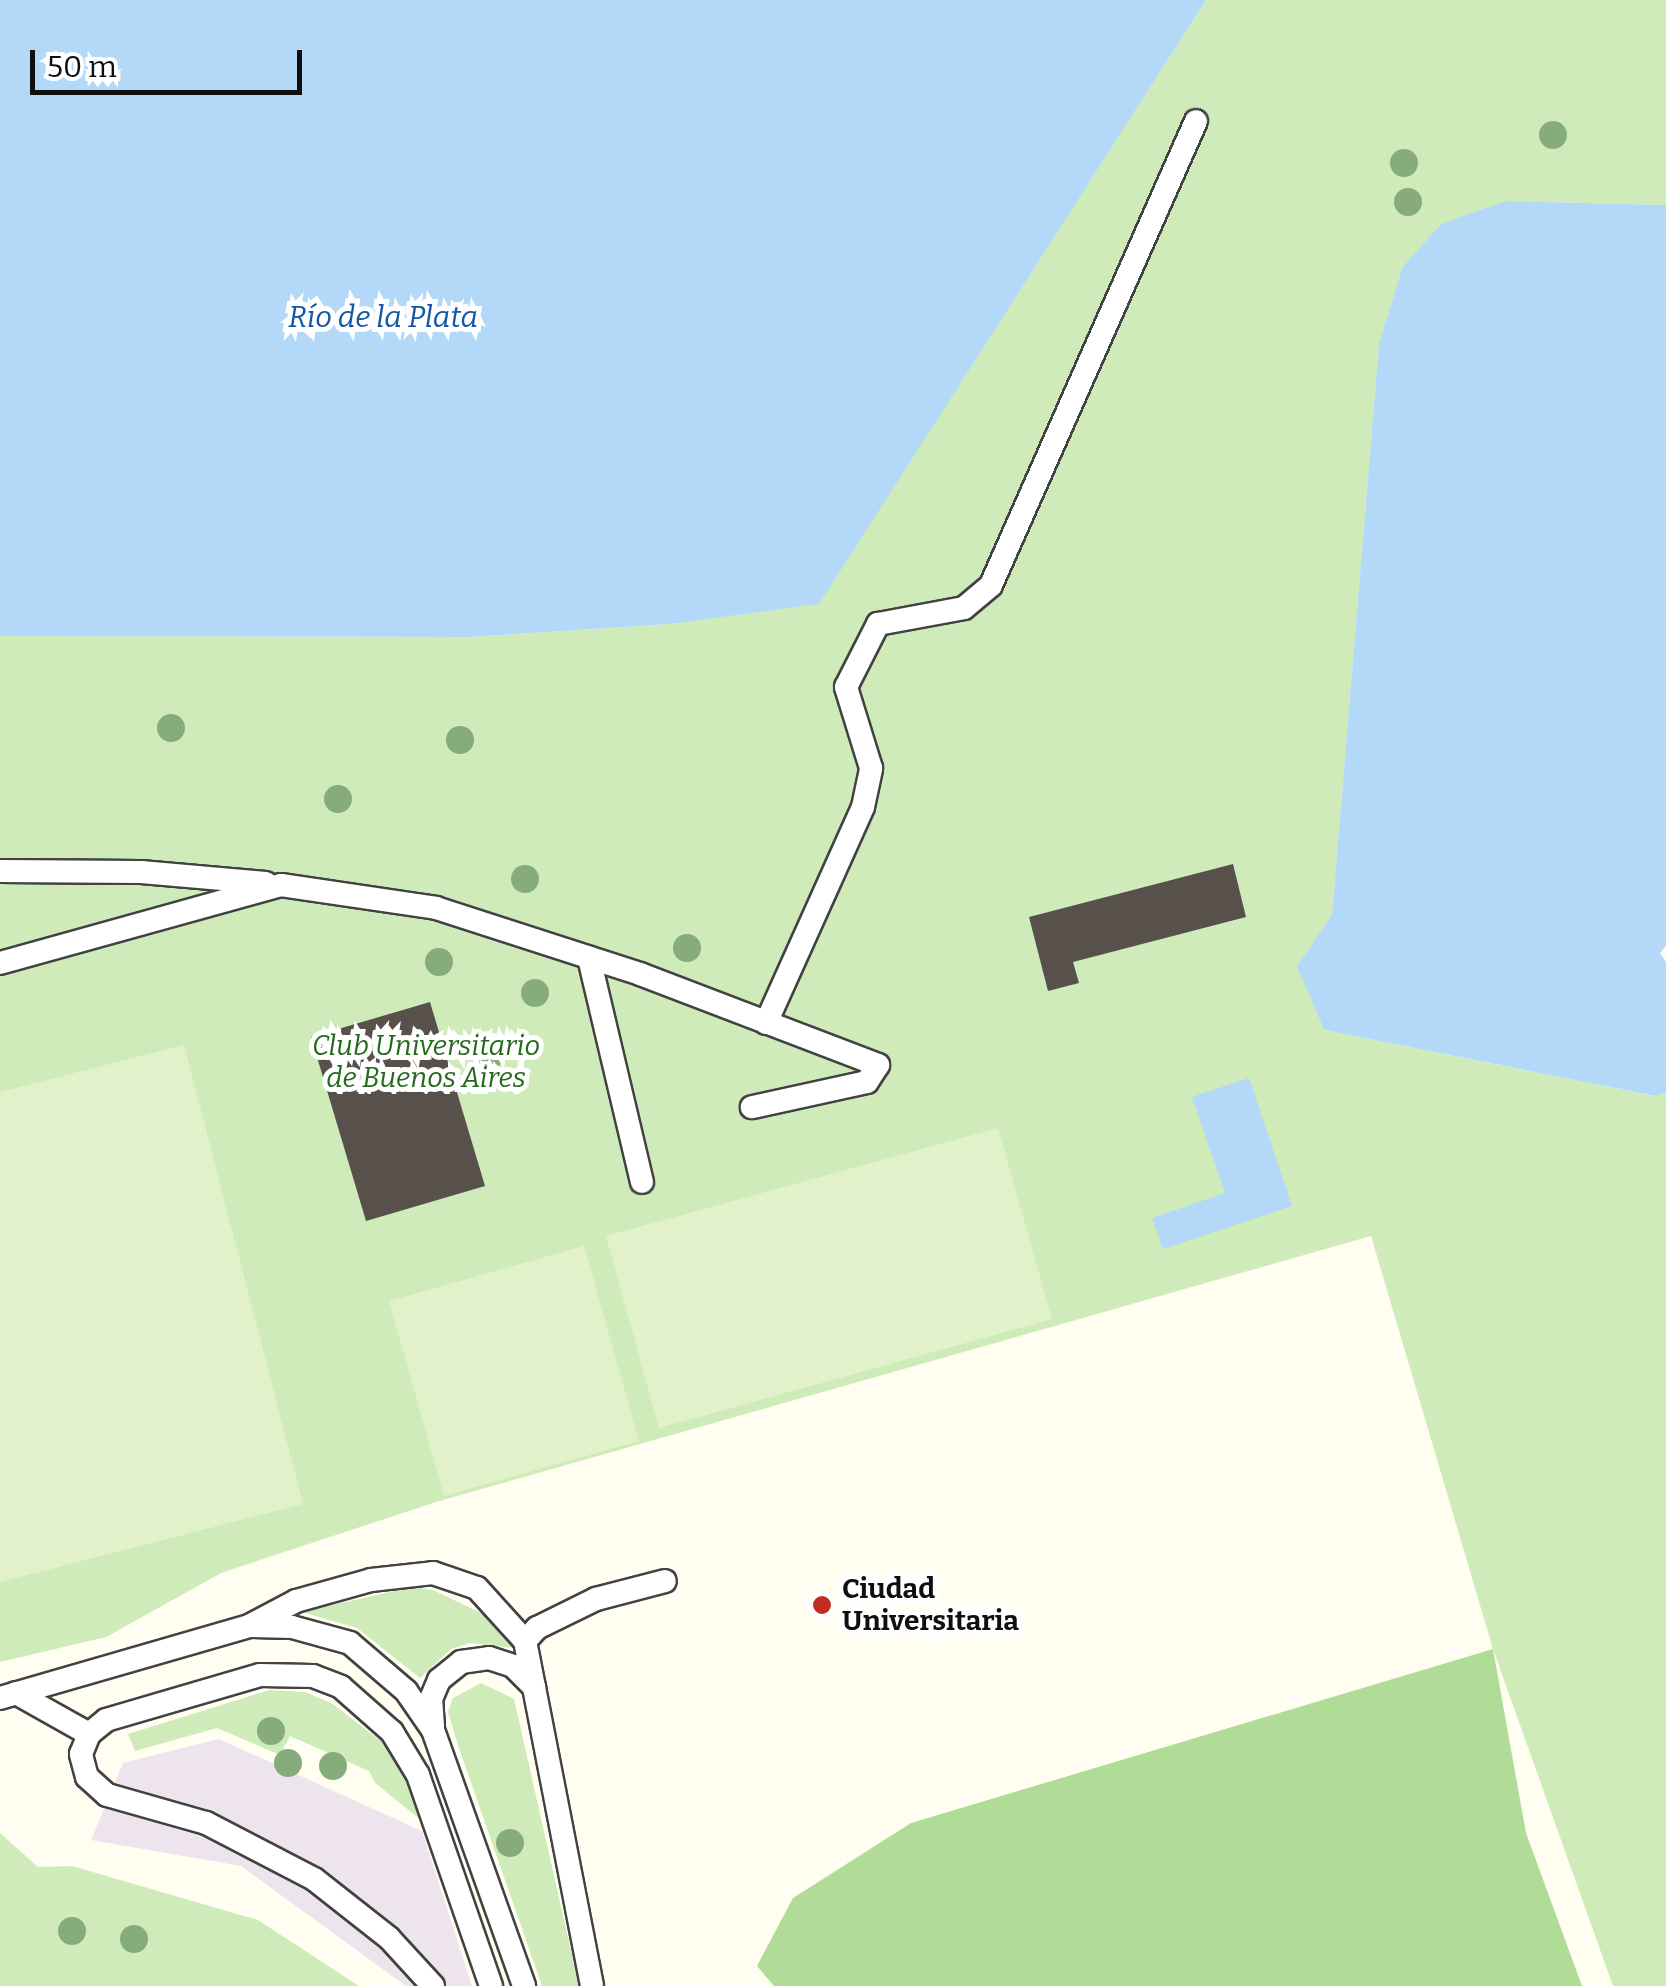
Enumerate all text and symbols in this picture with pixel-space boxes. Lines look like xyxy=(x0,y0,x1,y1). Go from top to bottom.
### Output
scale bar xyxy=(35,30,308,92)
text: 50 m xyxy=(47,49,117,85)
water label: Río de la Plata xyxy=(288,299,478,335)
park label: Club Universitario de Buenos Aires xyxy=(312,1029,540,1095)
place label: Ciudad Universitaria xyxy=(842,1572,1019,1638)
marker: Ciudad Universitaria xyxy=(811,1594,833,1616)

